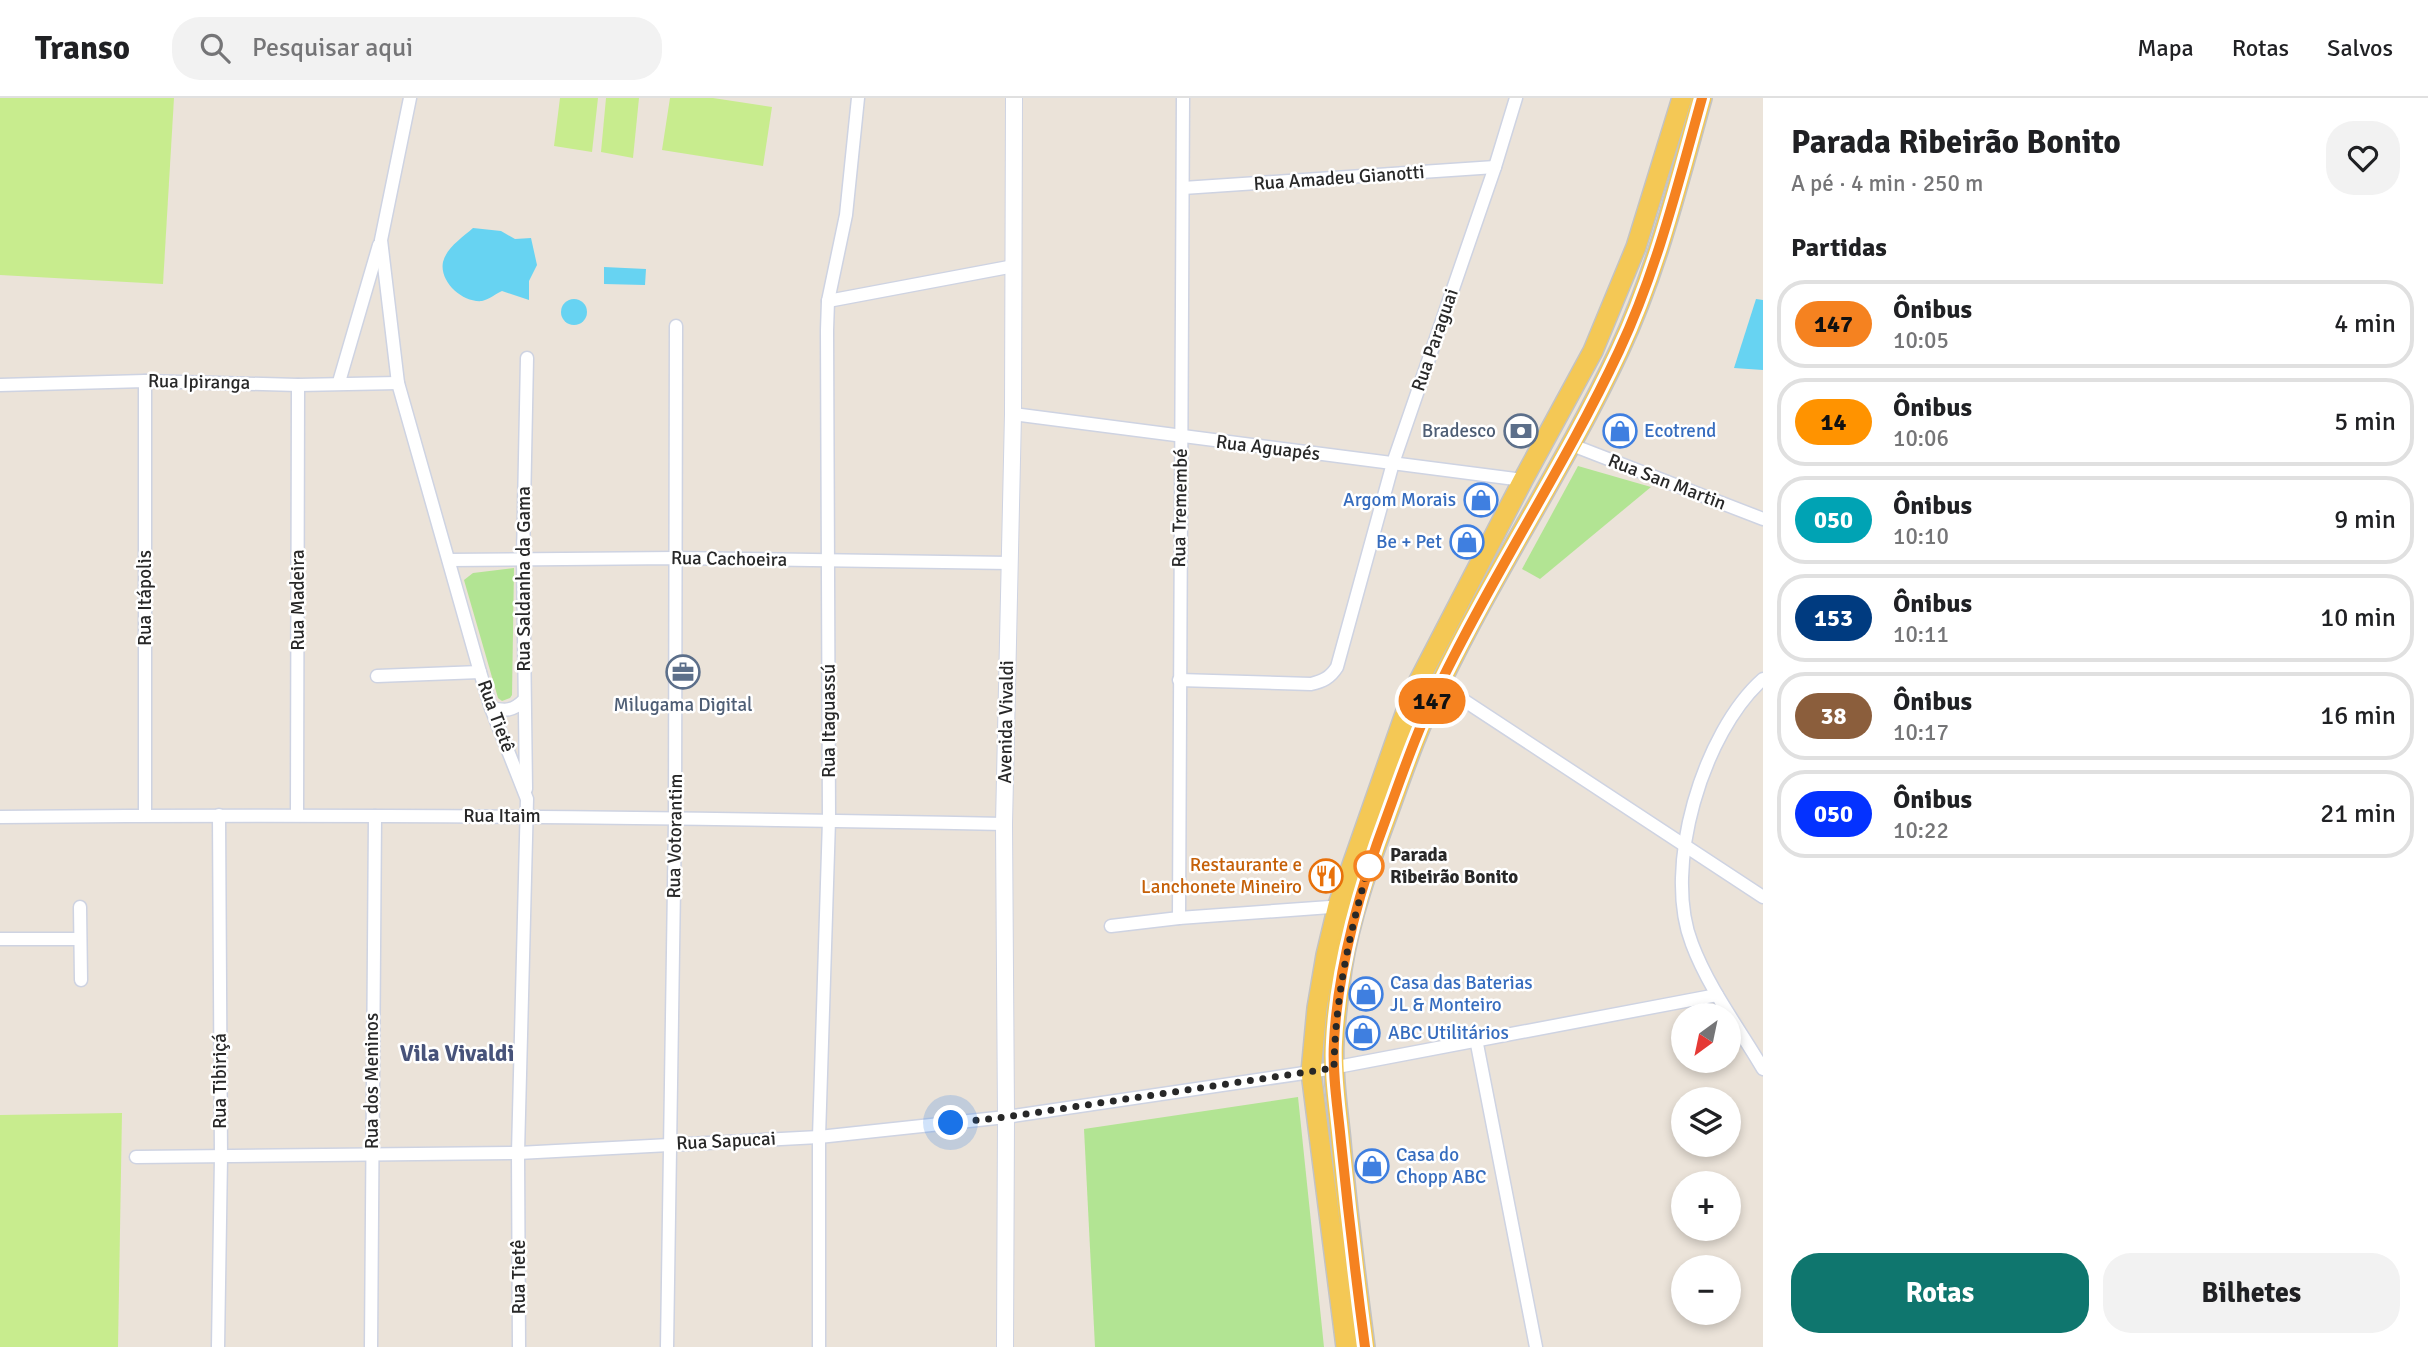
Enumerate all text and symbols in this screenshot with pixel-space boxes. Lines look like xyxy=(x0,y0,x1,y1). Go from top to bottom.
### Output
search box xyxy=(172,17,662,80)
text: Transo xyxy=(35,28,130,69)
icon: search xyxy=(196,29,234,67)
text: Pesquisar aqui xyxy=(252,32,413,64)
text: Mapa xyxy=(2137,33,2194,63)
text: Rotas xyxy=(2232,33,2289,63)
text: Salvos xyxy=(2327,33,2393,63)
button: heart xyxy=(2326,121,2400,195)
text: Parada Ribeirão Bonito xyxy=(1791,122,2121,163)
street label: Rua Amadeu Gianotti xyxy=(1253,160,1425,196)
text: A pé · 4 min · 250 m xyxy=(1791,169,1983,198)
text: Partidas xyxy=(1791,232,1887,264)
street label: Rua Paraguai xyxy=(1406,286,1464,394)
text: Ônibus xyxy=(1893,294,1972,326)
text: 4 min xyxy=(2334,308,2396,340)
text: 147 xyxy=(1814,309,1853,339)
text: 10:05 xyxy=(1893,326,1949,355)
street label: Rua Ipiranga xyxy=(148,369,250,395)
text: Ônibus xyxy=(1893,392,1972,424)
text: 5 min xyxy=(2334,406,2396,438)
text: 14 xyxy=(1821,407,1846,437)
bank icon: Bradesco xyxy=(1502,412,1540,450)
shop icon: Ecotrend xyxy=(1601,412,1639,450)
place label: Bradesco xyxy=(1422,419,1496,443)
place label: Ecotrend xyxy=(1644,419,1716,443)
text: 10:06 xyxy=(1893,424,1949,453)
street label: Rua Aguapés xyxy=(1215,430,1321,466)
street label: Rua Tremembé xyxy=(1167,448,1193,568)
street label: Rua San Martin xyxy=(1605,448,1729,516)
shop icon: Argom Morais xyxy=(1462,481,1500,519)
street label: Rua Saldanha da Gama xyxy=(512,486,536,672)
place label: Argom Morais xyxy=(1343,488,1456,512)
text: Ônibus xyxy=(1893,490,1972,522)
text: 9 min xyxy=(2334,504,2396,536)
text: 050 xyxy=(1814,505,1853,535)
text: 10:10 xyxy=(1893,522,1949,551)
shop icon: Be + Pet xyxy=(1448,523,1486,561)
place label: Be + Pet xyxy=(1376,530,1442,554)
street label: Rua Cachoeira xyxy=(671,546,787,572)
street label: Rua Madeira xyxy=(286,549,310,651)
street label: Rua Itápolis xyxy=(133,550,157,646)
text: Ônibus xyxy=(1893,588,1972,620)
text: 10 min xyxy=(2320,602,2396,634)
text: 153 xyxy=(1814,603,1853,633)
text: 10:11 xyxy=(1893,620,1949,649)
office icon: Milugama Digital xyxy=(664,653,702,691)
street label: Avenida Vivaldi xyxy=(993,660,1019,784)
street label: Rua Itaguassú xyxy=(817,664,841,778)
street label: Rua Tietê xyxy=(472,677,520,755)
line badge: 147 xyxy=(1392,678,1472,724)
text: 147 xyxy=(1413,686,1451,716)
text: Ônibus xyxy=(1893,686,1972,718)
place label: Milugama Digital xyxy=(613,693,753,717)
text: 16 min xyxy=(2320,700,2396,732)
text: 38 xyxy=(1821,701,1846,731)
text: 10:17 xyxy=(1893,718,1949,747)
street label: Rua Votorantim xyxy=(662,773,688,899)
text: Ônibus xyxy=(1893,784,1972,816)
text: 21 min xyxy=(2320,798,2396,830)
text: 050 xyxy=(1814,799,1853,829)
street label: Rua Itaim xyxy=(463,804,541,828)
text: 10:22 xyxy=(1893,816,1949,845)
place label: Parada Ribeirão Bonito xyxy=(1390,843,1518,889)
marker: Parada Ribeirão Bonito xyxy=(1354,851,1384,881)
place label: Restaurante e Lanchonete Mineiro xyxy=(1141,853,1302,899)
restaurant icon: Restaurante e Lanchonete Mineiro xyxy=(1307,857,1345,895)
place label: Casa das Baterias JL & Monteiro xyxy=(1390,971,1533,1017)
shop icon: Casa das Baterias JL & Monteiro xyxy=(1347,975,1385,1013)
north arrow xyxy=(1671,1003,1741,1073)
map controls xyxy=(1671,1003,1741,1325)
street label: Rua dos Meninos xyxy=(360,1013,384,1149)
shop icon: ABC Utilitários xyxy=(1344,1014,1382,1052)
place label: ABC Utilitários xyxy=(1388,1021,1509,1045)
street label: Rua Tibiriçá xyxy=(208,1033,232,1129)
district label: Vila Vivaldi xyxy=(400,1039,514,1068)
button: layers xyxy=(1671,1087,1741,1157)
your location xyxy=(933,1105,968,1140)
street label: Rua Sapucai xyxy=(676,1126,776,1156)
place label: Casa do Chopp ABC xyxy=(1396,1143,1486,1189)
shop icon: Casa do Chopp ABC xyxy=(1353,1147,1391,1185)
button: + xyxy=(1671,1171,1741,1241)
street label: Rua Tietê xyxy=(507,1239,531,1315)
button: Rotas xyxy=(1791,1253,2089,1333)
button: Bilhetes xyxy=(2103,1253,2400,1333)
button: − xyxy=(1671,1255,1741,1325)

